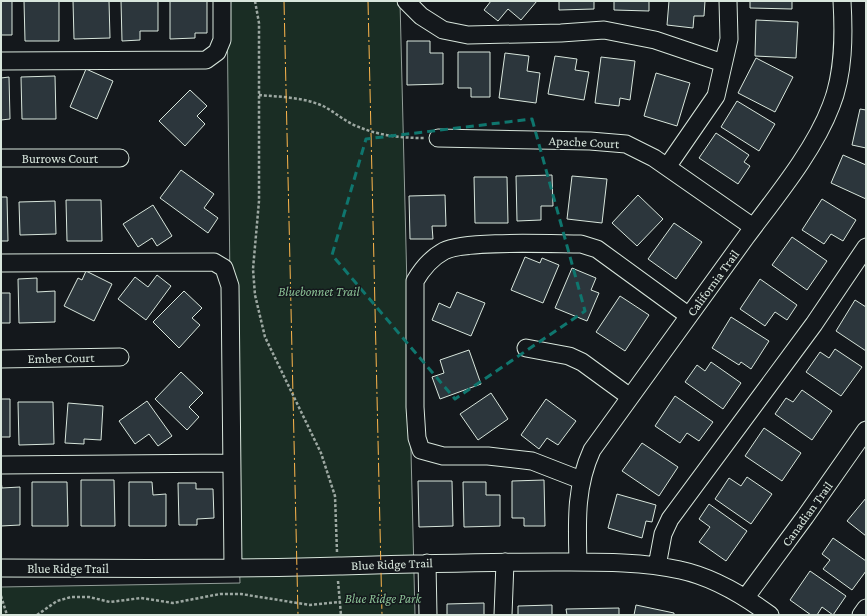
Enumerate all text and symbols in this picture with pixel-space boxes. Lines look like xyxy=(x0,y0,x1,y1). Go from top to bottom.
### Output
street label: Apache Court xyxy=(548,133,620,151)
street label: Burrows Court xyxy=(22,151,99,166)
street label: California Trail xyxy=(684,246,742,319)
park label: Bluebonnet Trail xyxy=(278,284,361,299)
street label: Ember Court xyxy=(27,350,95,366)
street label: Canadian Trail xyxy=(778,478,836,549)
street label: Blue Ridge Trail xyxy=(351,555,434,573)
street label: Blue Ridge Trail xyxy=(27,561,109,576)
park label: Blue Ridge Park xyxy=(345,591,423,606)

